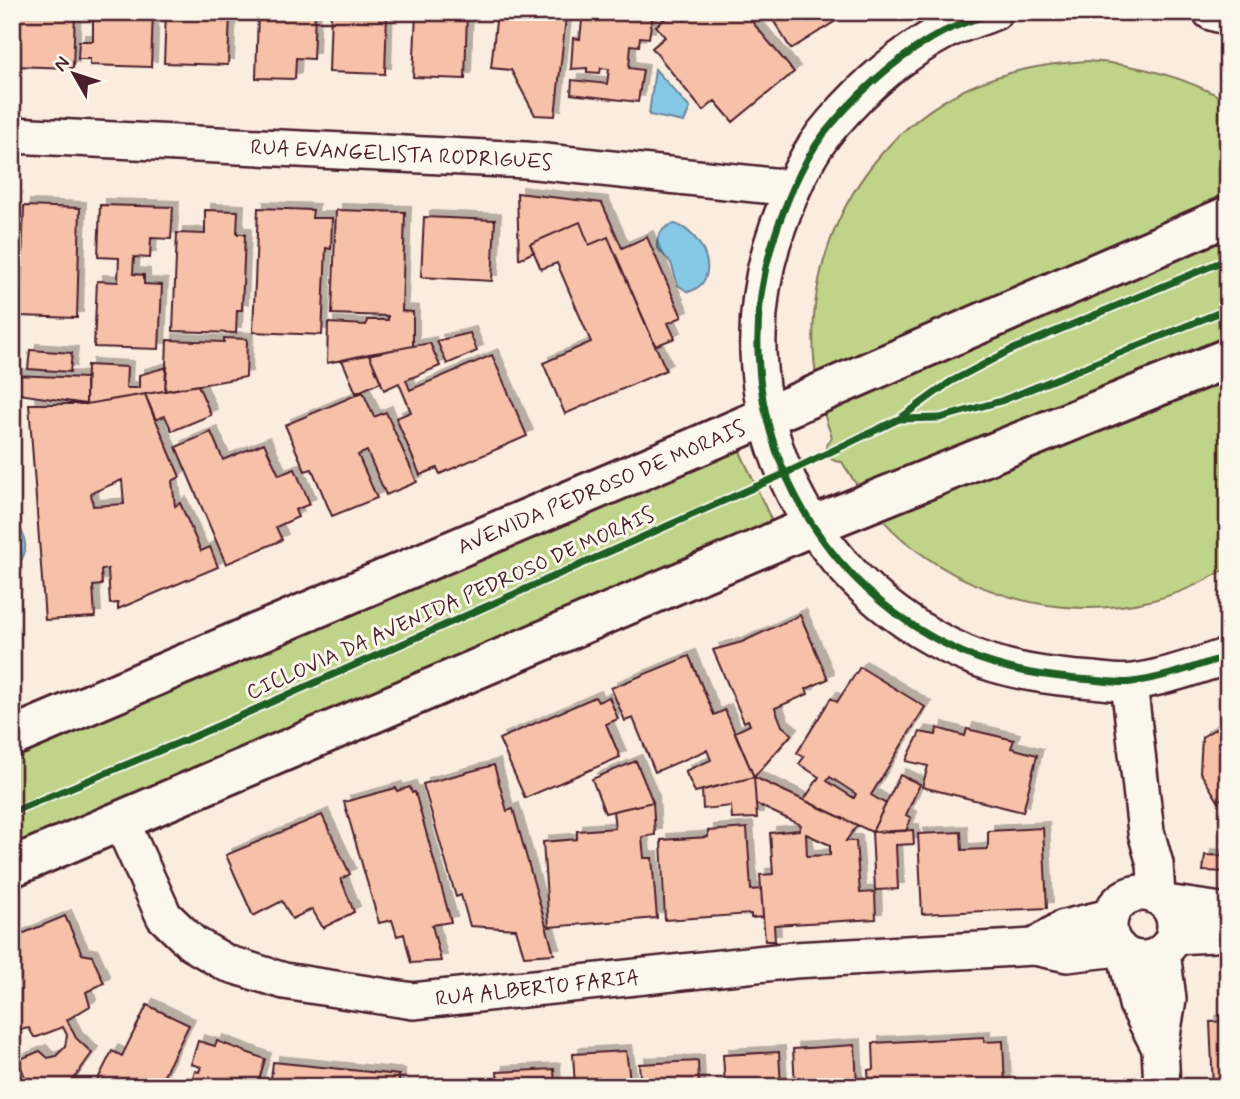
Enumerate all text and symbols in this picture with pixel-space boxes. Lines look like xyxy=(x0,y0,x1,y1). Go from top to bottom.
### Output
north arrow xyxy=(38,38,108,108)
text: N xyxy=(48,51,76,77)
street label: RUA EVANGELISTA RODRIGUES xyxy=(250,134,554,178)
street label: AVENIDA PEDROSO DE MORAIS xyxy=(453,414,750,562)
street label: CICLOVIA DA AVENIDA PEDROSO DE MORAIS xyxy=(242,501,659,707)
street label: RUA ALBERTO FARIA xyxy=(434,964,641,1013)

